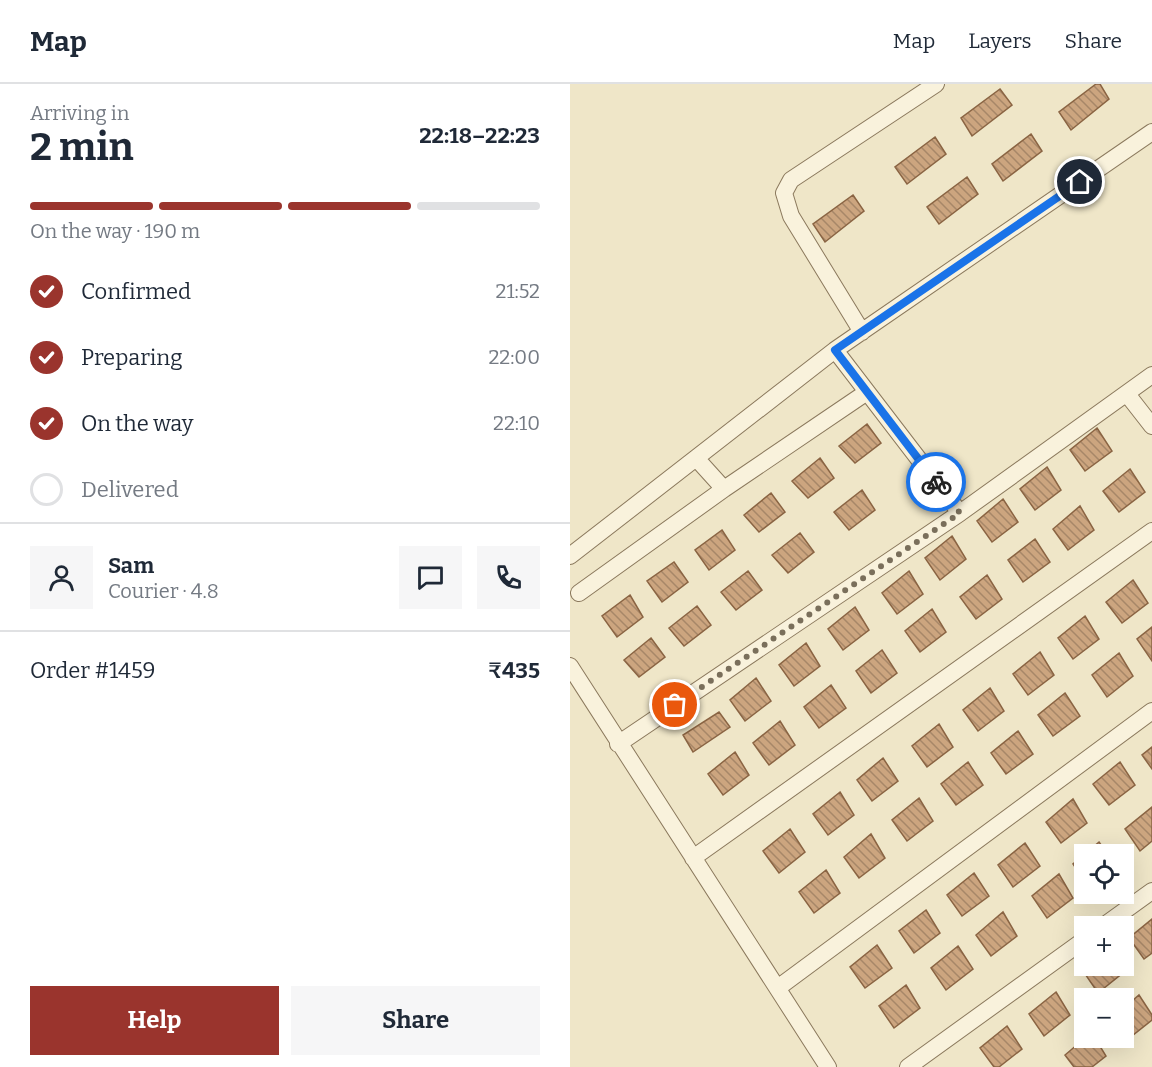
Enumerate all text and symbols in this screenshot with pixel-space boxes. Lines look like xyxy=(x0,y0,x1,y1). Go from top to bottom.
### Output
text: Map xyxy=(30,25,87,58)
text: Map xyxy=(893,28,935,54)
text: Layers xyxy=(968,28,1032,54)
text: Share xyxy=(1065,28,1122,54)
text: Arriving in xyxy=(30,101,129,125)
text: 22:18–22:23 xyxy=(419,122,540,149)
text: 2 min xyxy=(30,124,134,170)
pin xyxy=(1054,156,1105,207)
icon: home xyxy=(1063,165,1096,198)
text: On the way · 190 m xyxy=(30,219,200,243)
icon: check xyxy=(30,275,63,308)
text: Confirmed xyxy=(81,278,191,305)
text: 21:52 xyxy=(496,279,540,303)
icon: check xyxy=(30,341,63,374)
text: Preparing xyxy=(81,344,183,371)
text: 22:00 xyxy=(488,345,540,369)
icon: check xyxy=(30,407,63,440)
text: On the way xyxy=(81,410,193,437)
text: 22:10 xyxy=(493,411,540,435)
courier xyxy=(906,452,966,512)
icon: bike xyxy=(920,466,953,499)
text: Delivered xyxy=(81,476,179,503)
button: person xyxy=(30,546,93,609)
button: chat xyxy=(399,546,462,609)
button: phone xyxy=(477,546,540,609)
text: Sam xyxy=(108,552,154,579)
text: Courier · 4.8 xyxy=(108,579,219,603)
text: Order #1459 xyxy=(30,657,155,684)
text: ₹435 xyxy=(488,657,540,684)
pin xyxy=(649,679,700,730)
icon: bag xyxy=(658,688,691,721)
map controls xyxy=(1074,844,1134,1048)
button: locate xyxy=(1074,844,1134,904)
button: + xyxy=(1074,916,1134,976)
button: Help xyxy=(30,986,279,1055)
button: Share xyxy=(291,986,540,1055)
button: − xyxy=(1074,988,1134,1048)

